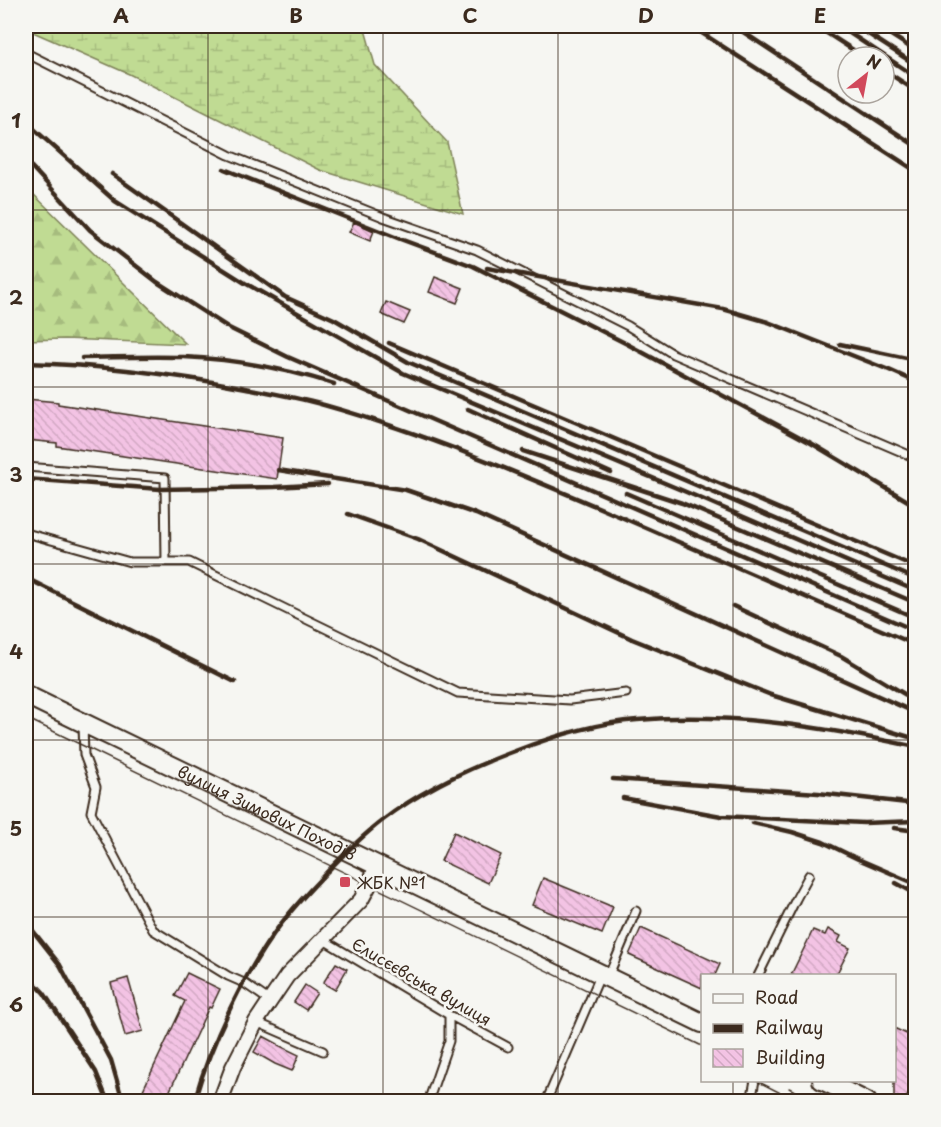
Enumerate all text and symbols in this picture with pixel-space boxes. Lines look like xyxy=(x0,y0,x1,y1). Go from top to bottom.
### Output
text: A xyxy=(113,0,129,30)
text: B xyxy=(289,0,303,30)
text: C xyxy=(462,0,478,30)
text: D xyxy=(638,0,654,30)
text: E xyxy=(814,0,826,30)
north arrow xyxy=(836,45,896,105)
text: N xyxy=(863,48,886,75)
text: 1 xyxy=(11,105,21,135)
text: 2 xyxy=(9,282,23,312)
text: 3 xyxy=(9,459,23,489)
text: 4 xyxy=(9,636,23,666)
street label: вулиця Зимових Походів xyxy=(174,758,360,865)
text: 5 xyxy=(10,813,22,843)
place label: ЖБК №1 xyxy=(357,870,426,894)
marker: ЖБК №1 xyxy=(338,875,352,889)
street label: Єлисєєвська вулиця xyxy=(348,931,496,1031)
legend xyxy=(701,974,896,1082)
text: Road xyxy=(755,983,799,1010)
text: 6 xyxy=(9,989,23,1019)
text: Railway xyxy=(755,1013,823,1040)
text: Building xyxy=(755,1043,825,1070)

